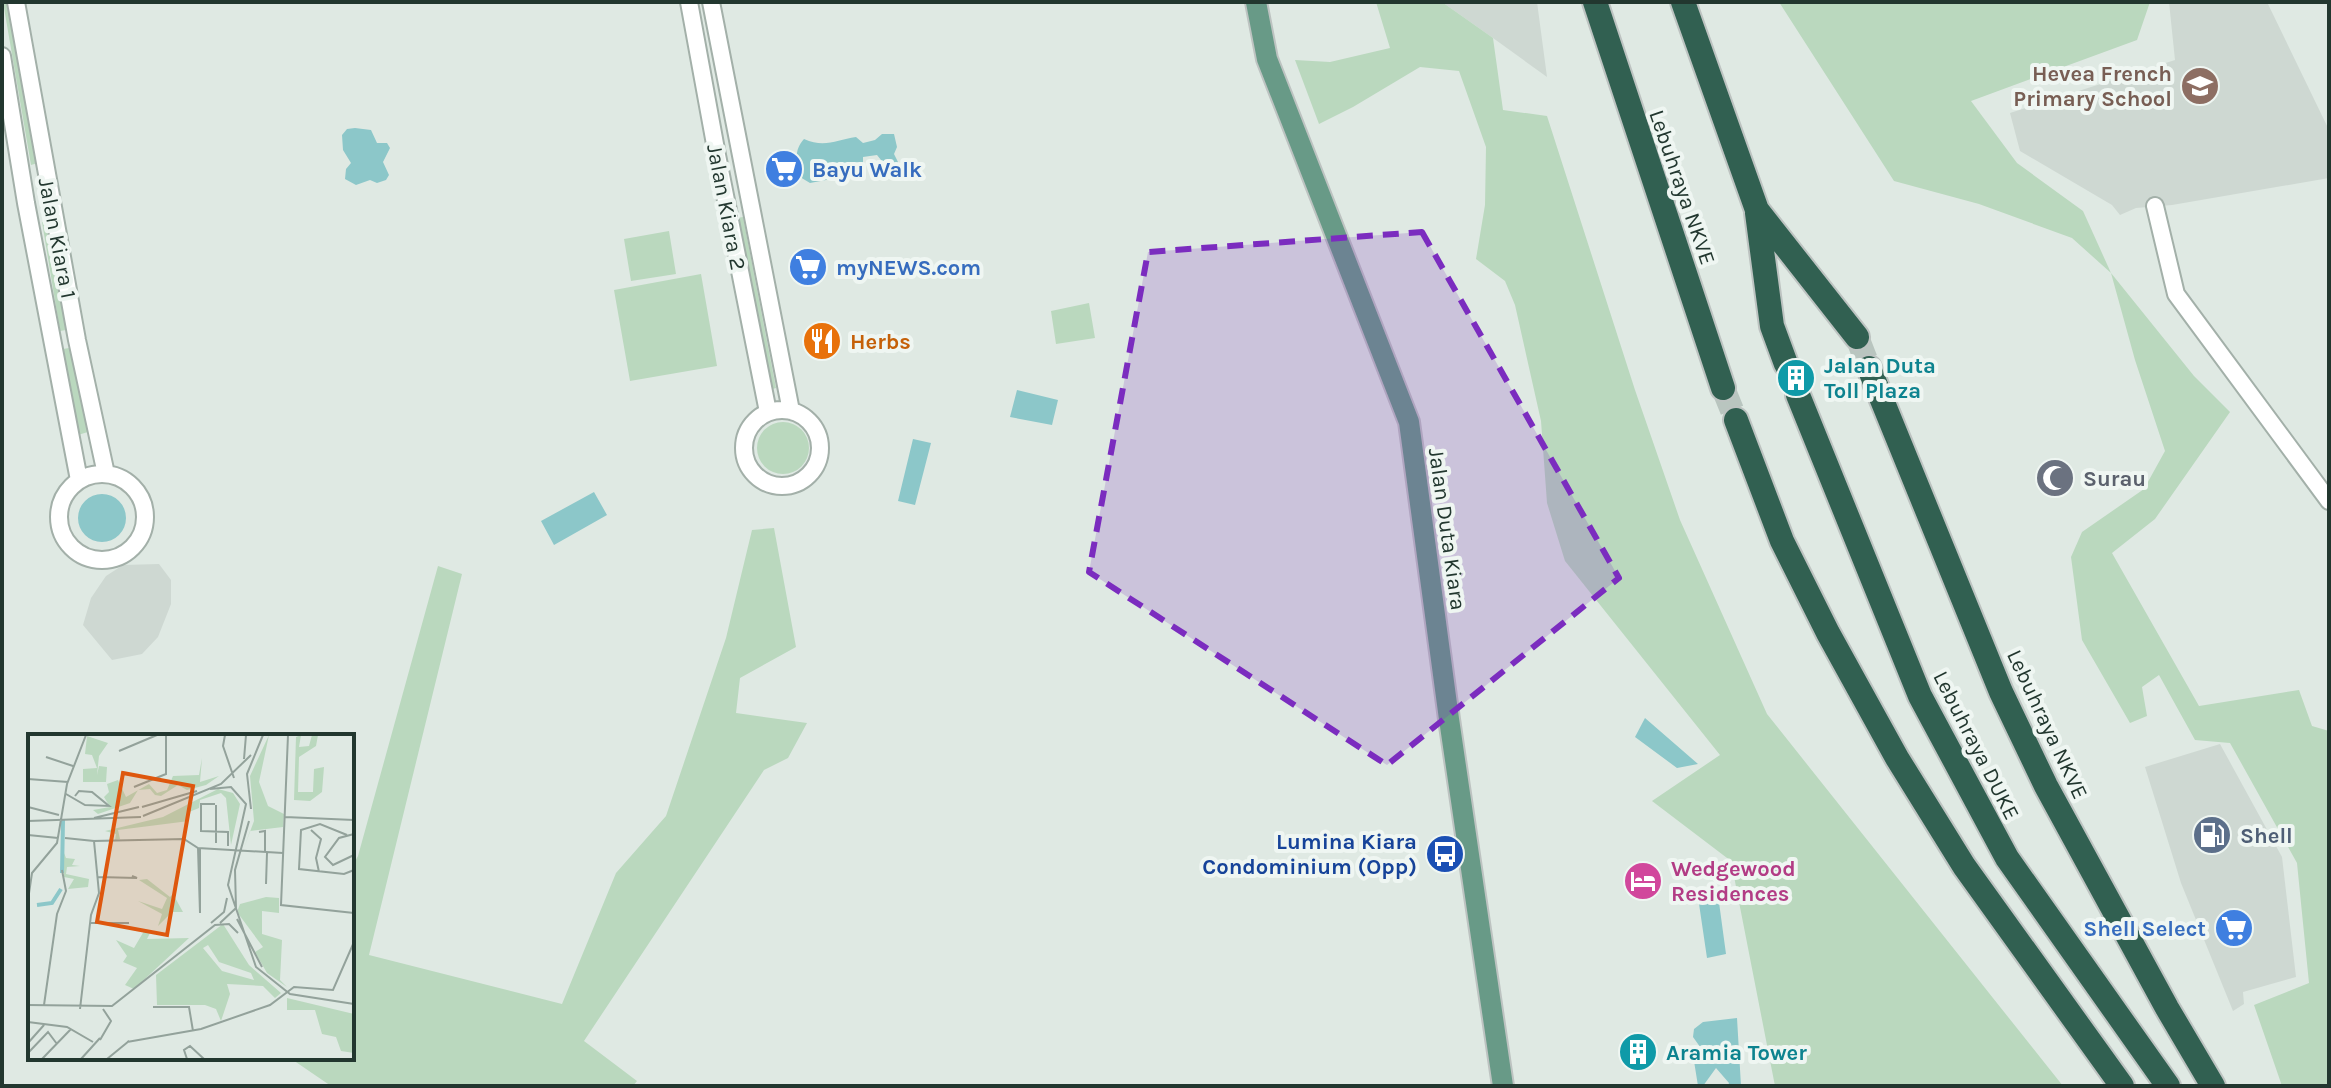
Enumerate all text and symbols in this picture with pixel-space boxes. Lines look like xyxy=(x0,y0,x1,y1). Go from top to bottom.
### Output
place label: Hevea French Primary School xyxy=(2013,61,2172,112)
school or university icon: Hevea French Primary School xyxy=(2179,65,2221,107)
street label: Lebuhraya NKVE xyxy=(1643,106,1721,268)
street label: Jalan Kiara 2 xyxy=(701,142,751,272)
supermarket icon: Bayu Walk xyxy=(763,148,805,190)
place label: Bayu Walk xyxy=(812,157,922,183)
street label: Jalan Kiara 1 xyxy=(33,176,81,301)
supermarket icon: myNEWS.com xyxy=(787,246,829,288)
place label: myNEWS.com xyxy=(836,255,981,281)
restaurant icon: Herbs xyxy=(801,320,843,362)
place label: Herbs xyxy=(850,329,911,355)
place label: Jalan Duta Toll Plaza xyxy=(1824,353,1936,404)
building icon: Jalan Duta Toll Plaza xyxy=(1775,357,1817,399)
street label: Jalan Duta Kiara xyxy=(1423,446,1471,612)
mosque icon: Surau xyxy=(2034,457,2076,499)
place label: Surau xyxy=(2083,466,2146,492)
street label: Lebuhraya NKVE xyxy=(2001,646,2093,803)
street label: Lebuhraya DUKE xyxy=(1927,667,2025,824)
inset map xyxy=(28,734,354,1060)
fuel station icon: Shell xyxy=(2191,814,2233,856)
place label: Shell xyxy=(2240,823,2293,849)
place label: Lumina Kiara Condominium (Opp) xyxy=(1202,829,1417,880)
bus stop icon: Lumina Kiara Condominium (Opp) xyxy=(1424,833,1466,875)
place label: Wedgewood Residences xyxy=(1671,856,1796,907)
hotel icon: Wedgewood Residences xyxy=(1622,860,1664,902)
supermarket icon: Shell Select xyxy=(2213,907,2255,949)
place label: Shell Select xyxy=(2083,916,2206,942)
building icon: Aramia Tower xyxy=(1617,1031,1659,1073)
place label: Aramia Tower xyxy=(1666,1040,1807,1066)

